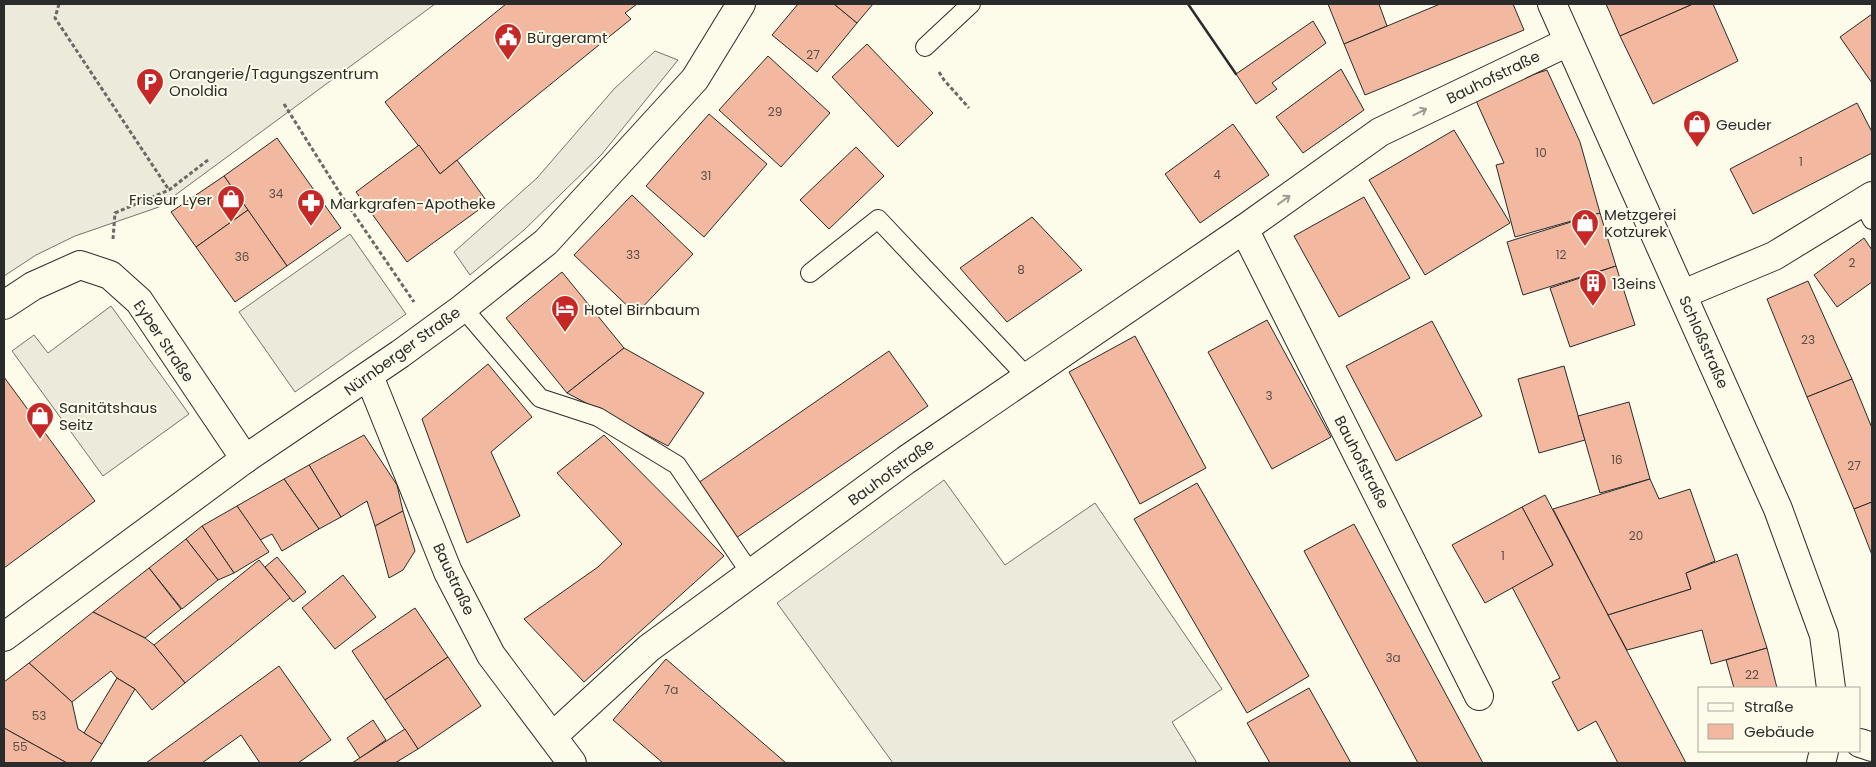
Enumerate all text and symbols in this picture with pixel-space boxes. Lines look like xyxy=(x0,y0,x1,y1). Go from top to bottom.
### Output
public building icon: Bürgeramt xyxy=(493,22,523,61)
place label: Bürgeramt xyxy=(527,27,607,48)
street label: Bauhofstraße xyxy=(1443,45,1543,109)
house number: 27 xyxy=(806,46,820,63)
place label: Orangerie/Tagungszentrum Onoldia xyxy=(169,63,379,101)
parking icon: Orangerie/Tagungszentrum Onoldia xyxy=(135,67,165,106)
house number: 29 xyxy=(768,103,782,120)
one-way arrow xyxy=(1412,107,1427,116)
shop icon: Geuder xyxy=(1682,109,1712,148)
place label: Geuder xyxy=(1716,114,1772,135)
house number: 10 xyxy=(1535,144,1547,161)
house number: 1 xyxy=(1799,153,1803,170)
house number: 4 xyxy=(1213,166,1221,183)
house number: 31 xyxy=(701,167,711,184)
shop icon: Friseur Lyer xyxy=(216,184,246,223)
house number: 34 xyxy=(269,185,284,202)
pharmacy icon: Markgrafen-Apotheke xyxy=(296,188,326,227)
place label: Friseur Lyer xyxy=(129,189,212,210)
place label: Markgrafen-Apotheke xyxy=(330,193,496,214)
one-way arrow xyxy=(1277,195,1291,205)
place label: Metzgerei Kotzurek xyxy=(1604,204,1677,242)
shop icon: Metzgerei Kotzurek xyxy=(1570,208,1600,247)
house number: 33 xyxy=(626,246,640,263)
house number: 12 xyxy=(1556,246,1566,263)
house number: 36 xyxy=(235,248,249,265)
house number: 2 xyxy=(1849,254,1856,271)
house number: 8 xyxy=(1017,261,1025,278)
building icon: 13eins xyxy=(1578,268,1608,307)
place label: 13eins xyxy=(1612,273,1656,294)
street label: Schloßstraße xyxy=(1674,292,1734,392)
hotel icon: Hotel Birnbaum xyxy=(550,294,580,333)
street label: Eyber Straße xyxy=(129,296,199,386)
place label: Hotel Birnbaum xyxy=(584,299,700,320)
street label: Nürnberger Straße xyxy=(340,302,464,400)
house number: 23 xyxy=(1801,331,1815,348)
house number: 3 xyxy=(1265,387,1273,404)
place label: Sanitätshaus Seitz xyxy=(59,397,157,435)
shop icon: Sanitätshaus Seitz xyxy=(25,401,55,440)
street label: Bauhofstraße xyxy=(1330,412,1394,512)
street label: Bauhofstraße xyxy=(844,434,938,510)
house number: 16 xyxy=(1611,451,1623,468)
house number: 27 xyxy=(1847,457,1861,474)
house number: 20 xyxy=(1629,527,1643,544)
street label: Baustraße xyxy=(428,539,480,619)
house number: 1 xyxy=(1501,547,1505,564)
house number: 3a xyxy=(1385,649,1401,666)
house number: 22 xyxy=(1745,666,1759,683)
house number: 7a xyxy=(664,681,678,698)
legend xyxy=(1698,687,1861,752)
text: Straße xyxy=(1744,696,1794,717)
house number: 53 xyxy=(32,707,46,724)
text: Gebäude xyxy=(1744,721,1814,742)
house number: 55 xyxy=(12,738,28,755)

